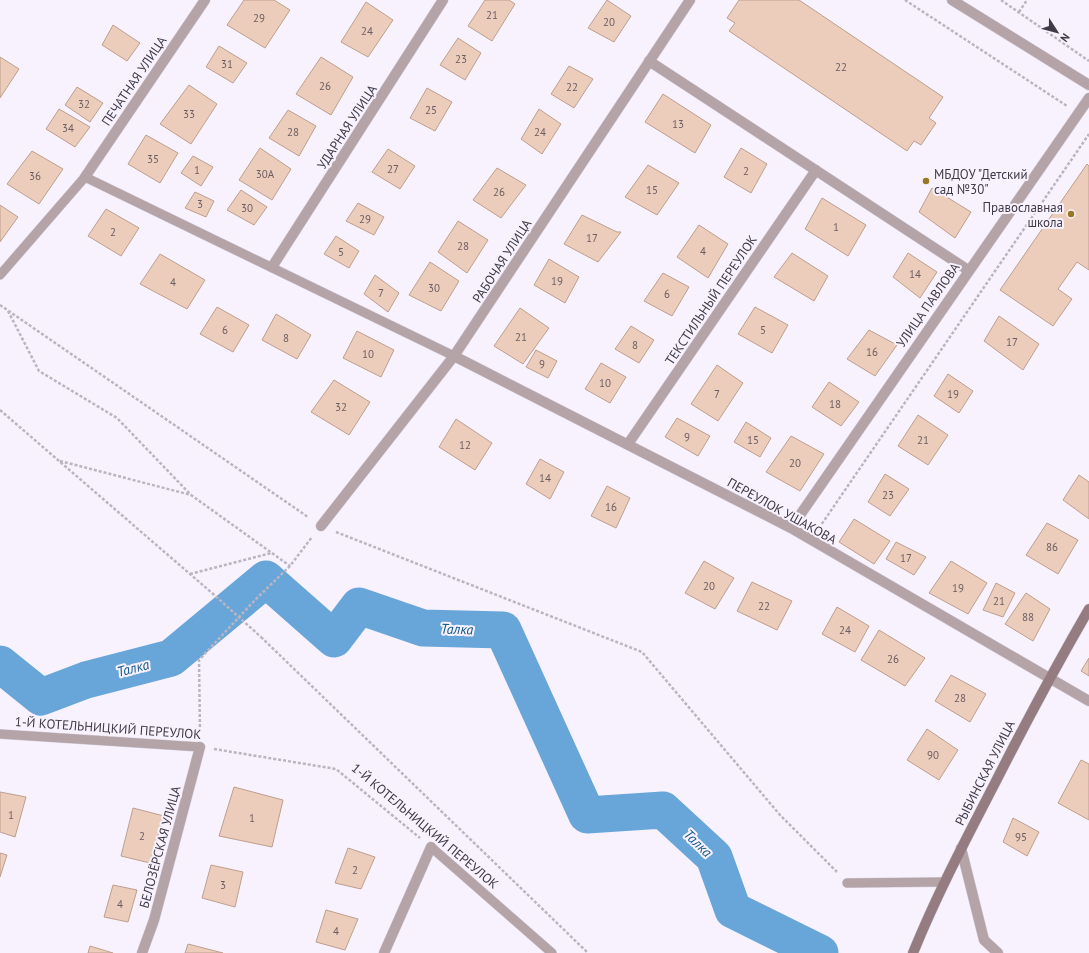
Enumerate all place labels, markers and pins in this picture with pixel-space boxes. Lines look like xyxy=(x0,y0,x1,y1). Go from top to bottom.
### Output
place label: МБДОУ "Детский сад №30" xyxy=(934,166,1028,198)
marker: МБДОУ "Детский сад №30" xyxy=(921,176,931,186)
place label: Православная школа xyxy=(983,199,1063,231)
marker: Православная школа xyxy=(1066,209,1076,219)

